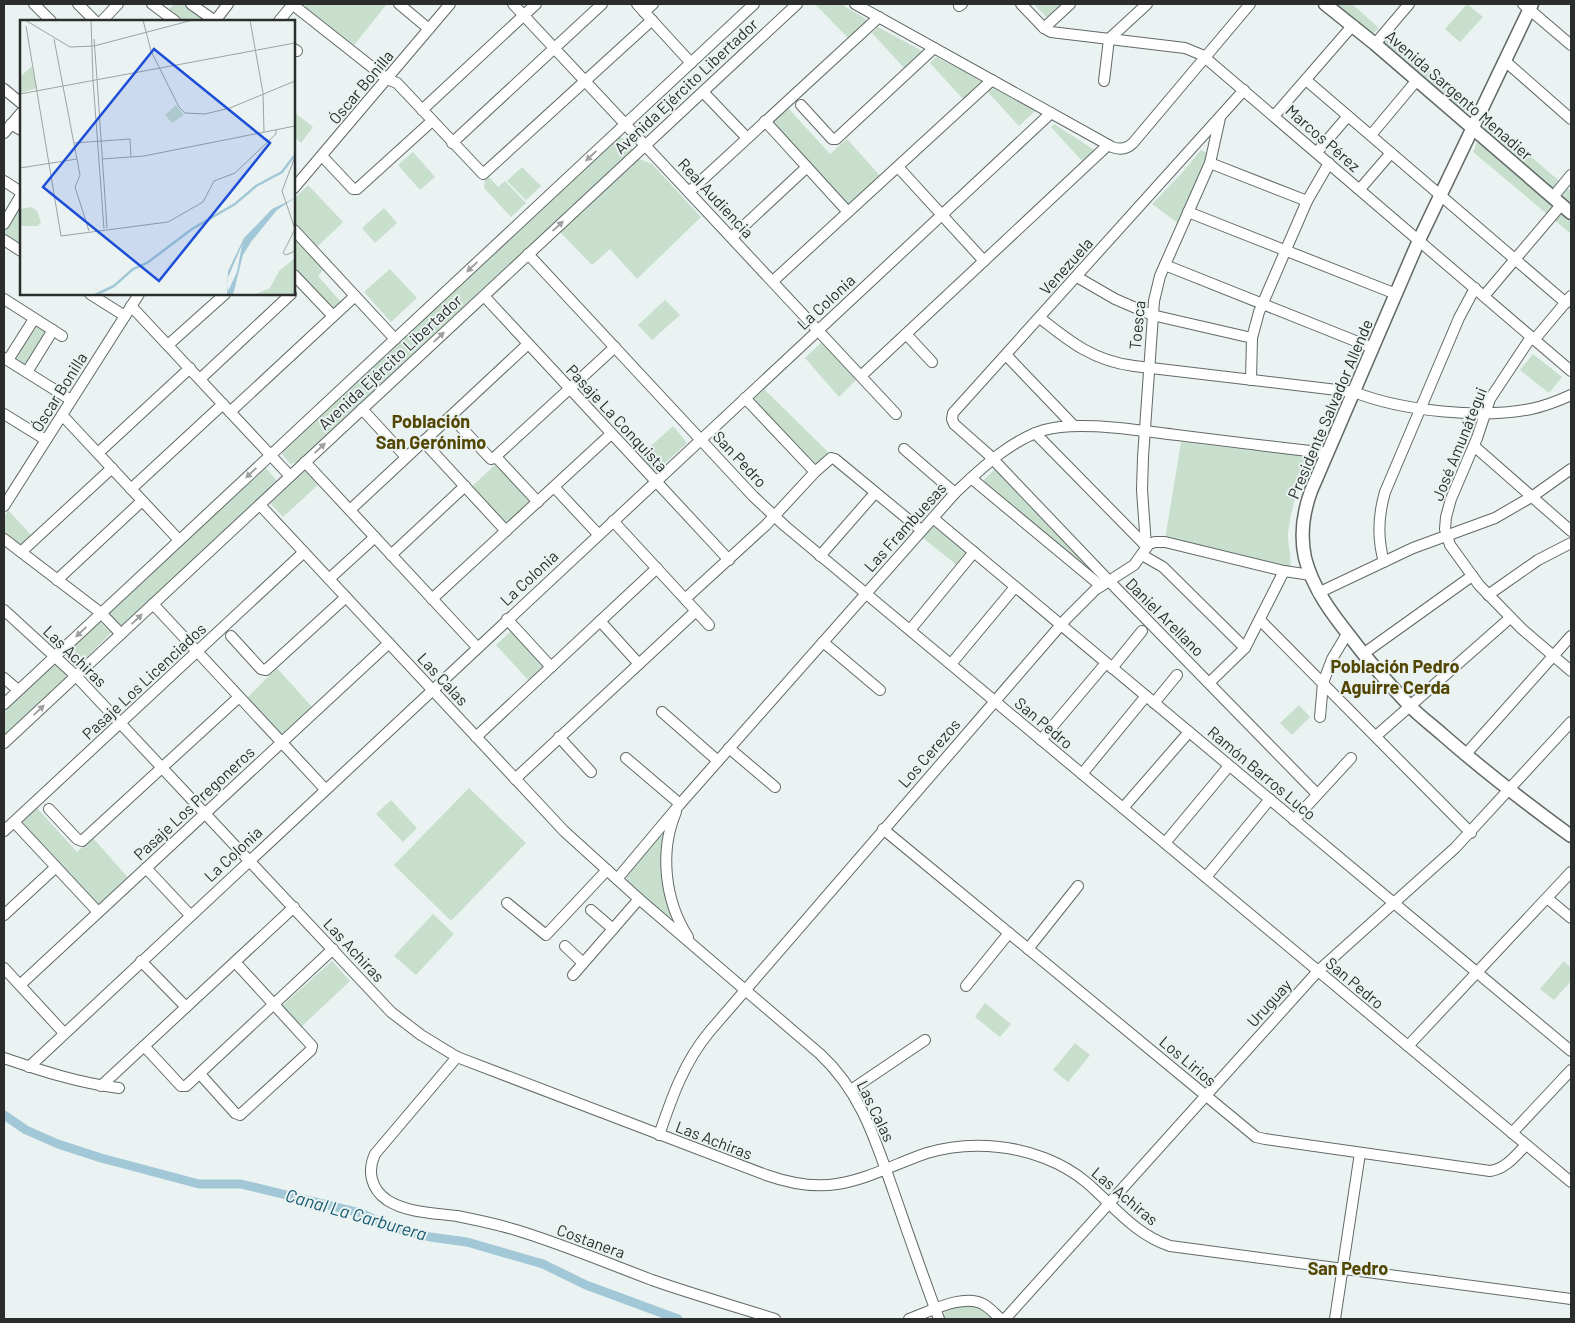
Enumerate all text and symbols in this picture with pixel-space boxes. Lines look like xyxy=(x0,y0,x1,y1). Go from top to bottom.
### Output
street label: Avenida Ejército Libertador xyxy=(610,14,762,157)
inset map xyxy=(20,20,295,295)
street label: Avenida Sargento Menadier xyxy=(1382,26,1537,164)
street label: Óscar Bonilla xyxy=(324,46,397,127)
street label: Marcos Pérez xyxy=(1282,100,1364,175)
one-way arrow xyxy=(585,150,597,162)
street label: Real Audiencia xyxy=(675,154,758,241)
one-way arrow xyxy=(551,220,563,232)
street label: Venezuela xyxy=(1035,233,1096,298)
one-way arrow xyxy=(466,261,478,273)
street label: La Colonia xyxy=(793,270,859,333)
street label: Avenida Ejército Libertador xyxy=(314,290,466,433)
street label: Toesca xyxy=(1124,299,1149,350)
street label: Presidente Salvador Allende xyxy=(1283,316,1376,501)
one-way arrow xyxy=(433,331,445,343)
street label: Óscar Bonilla xyxy=(27,348,91,435)
street label: Pasaje La Conquista xyxy=(563,360,672,475)
street label: José Amunátegui xyxy=(1427,384,1490,503)
district label: Población San Gerónimo xyxy=(376,410,486,453)
street label: San Pedro xyxy=(709,426,771,491)
one-way arrow xyxy=(314,442,326,454)
one-way arrow xyxy=(245,467,257,479)
street label: Las Frambuesas xyxy=(860,478,950,575)
street label: La Colonia xyxy=(496,546,562,609)
street label: Daniel Arellano xyxy=(1122,574,1208,660)
one-way arrow xyxy=(131,613,143,625)
street label: Pasaje Los Licenciados xyxy=(78,618,209,743)
street label: Las Achiras xyxy=(40,621,111,690)
one-way arrow xyxy=(75,626,87,638)
street label: Las Calas xyxy=(414,648,473,709)
district label: Población Pedro Aguirre Cerda xyxy=(1331,655,1459,698)
street label: San Pedro xyxy=(1011,693,1077,752)
one-way arrow xyxy=(33,704,45,716)
street label: Los Cerezos xyxy=(894,714,964,791)
street label: Ramón Barros Luco xyxy=(1204,722,1320,823)
street label: Pasaje Los Pregoneros xyxy=(129,742,258,863)
street label: La Colonia xyxy=(200,822,266,885)
street label: Las Achiras xyxy=(320,914,389,986)
street label: San Pedro xyxy=(1322,953,1388,1012)
street label: Uruguay xyxy=(1242,975,1295,1030)
street label: Los Lirios xyxy=(1156,1031,1221,1090)
street label: Las Calas xyxy=(854,1077,899,1144)
street label: Las Achiras xyxy=(673,1116,755,1163)
street label: Las Achiras xyxy=(1088,1163,1162,1229)
water label: Canal La Carburera xyxy=(283,1183,429,1245)
street label: Costanera xyxy=(555,1219,628,1262)
district label: San Pedro xyxy=(1308,1257,1388,1279)

